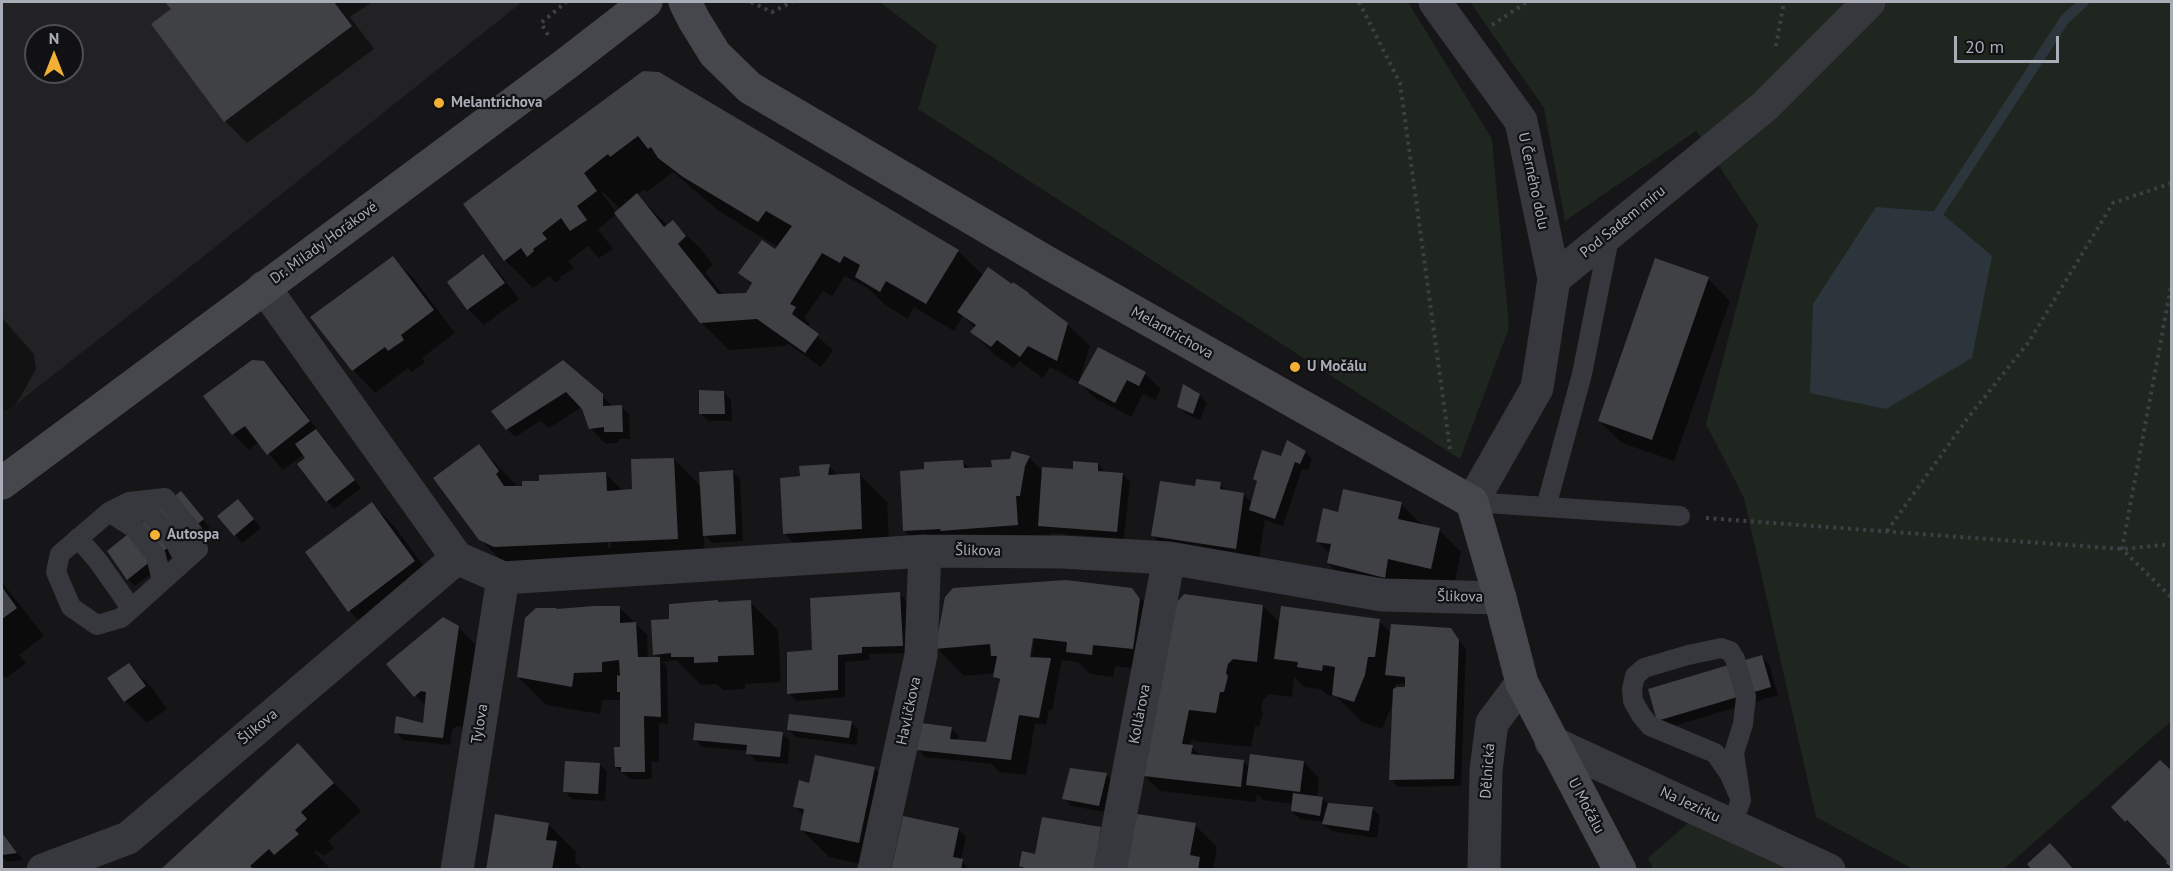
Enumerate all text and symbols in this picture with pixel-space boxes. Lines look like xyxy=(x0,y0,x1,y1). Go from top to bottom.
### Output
north arrow xyxy=(24,24,84,84)
scale bar xyxy=(1957,24,2062,62)
text: N xyxy=(49,28,59,48)
text: 20 m xyxy=(1965,35,2004,58)
place label: Melantrichova xyxy=(451,94,542,112)
marker: Melantrichova xyxy=(432,96,446,110)
street label: U Černého dolu xyxy=(1514,131,1552,231)
street label: Pod Sadem míru xyxy=(1577,182,1669,262)
street label: Dr. Milady Horákové xyxy=(267,198,381,288)
street label: Melantrichova xyxy=(1128,303,1216,363)
place label: U Močálu xyxy=(1307,358,1367,376)
marker: U Močálu xyxy=(1288,360,1302,374)
place label: Autospa xyxy=(167,526,219,544)
marker: Autospa xyxy=(148,528,162,542)
street label: Šlikova xyxy=(955,542,1001,560)
street label: Šlikova xyxy=(1437,588,1483,606)
street label: Havlíčkova xyxy=(893,675,925,747)
street label: Kollárova xyxy=(1125,683,1155,745)
street label: Tylova xyxy=(468,703,492,745)
street label: Šlikova xyxy=(235,705,281,749)
street label: Dělnická xyxy=(1477,743,1499,799)
street label: U Močálu xyxy=(1564,775,1608,837)
street label: Na Jezírku xyxy=(1657,783,1723,827)

